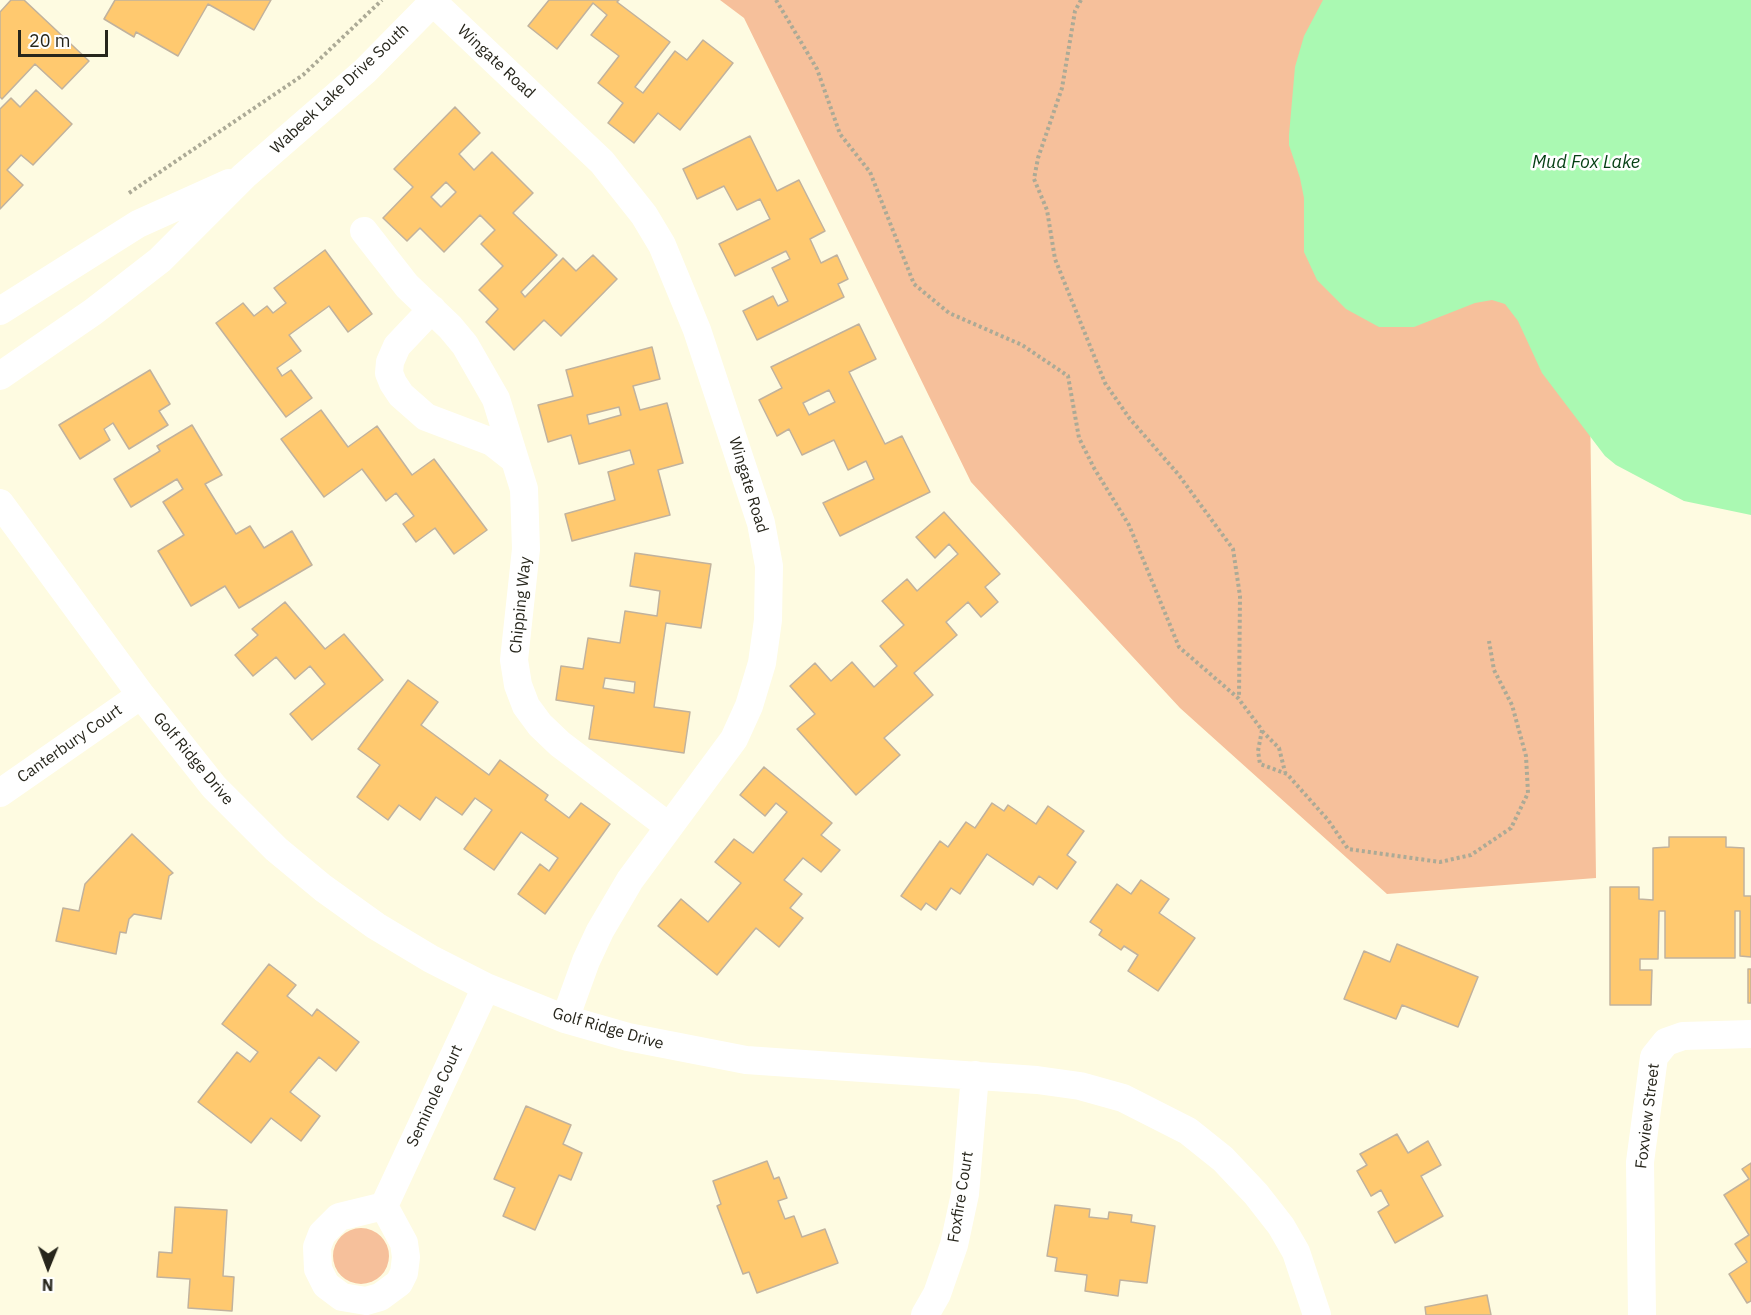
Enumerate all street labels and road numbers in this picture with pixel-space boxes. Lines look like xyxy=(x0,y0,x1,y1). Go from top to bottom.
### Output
street label: Wabeek Lake Drive South xyxy=(267,20,413,158)
street label: Wingate Road xyxy=(453,21,539,103)
street label: Wingate Road xyxy=(724,435,772,535)
street label: Chipping Way xyxy=(506,556,536,654)
street label: Canterbury Court xyxy=(14,701,126,787)
street label: Golf Ridge Drive xyxy=(149,709,237,809)
street label: Golf Ridge Drive xyxy=(550,1004,666,1054)
street label: Seminole Court xyxy=(403,1042,467,1150)
street label: Foxview Street xyxy=(1632,1062,1664,1170)
street label: Foxfire Court xyxy=(944,1150,978,1244)

